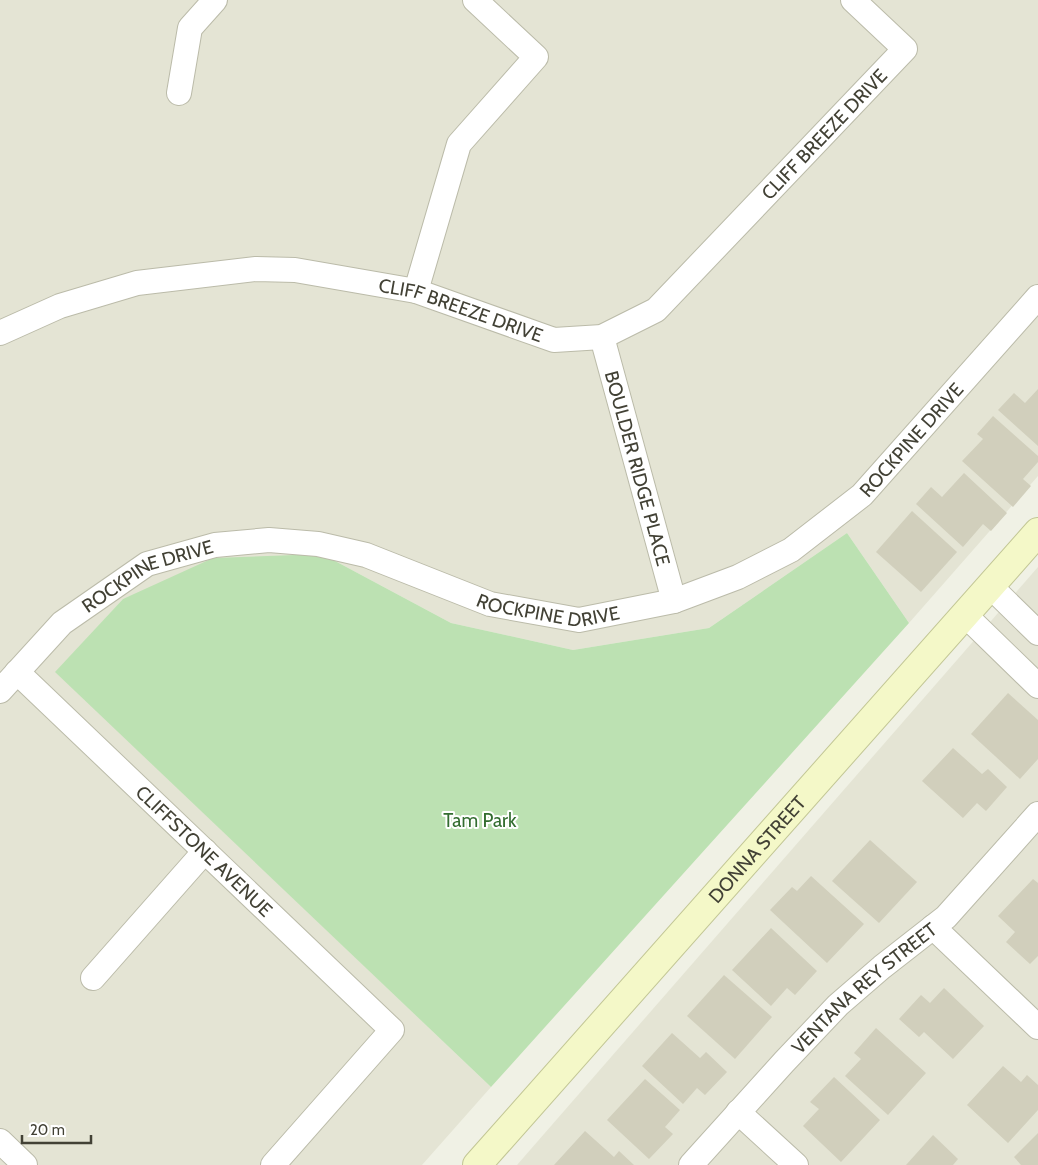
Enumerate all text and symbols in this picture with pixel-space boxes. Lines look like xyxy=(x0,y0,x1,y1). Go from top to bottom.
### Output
street label: CLIFF BREEZE DRIVE xyxy=(757,64,892,204)
street label: CLIFF BREEZE DRIVE xyxy=(377,274,546,347)
street label: BOULDER RIDGE PLACE xyxy=(600,368,675,568)
street label: ROCKPINE DRIVE xyxy=(855,378,968,502)
street label: ROCKPINE DRIVE xyxy=(78,535,216,618)
street label: ROCKPINE DRIVE xyxy=(473,589,621,632)
street label: CLIFFSTONE AVENUE xyxy=(131,781,277,922)
street label: DONNA STREET xyxy=(704,791,811,908)
park label: Tam Park xyxy=(443,809,517,832)
street label: VENTANA REY STREET xyxy=(787,918,941,1059)
scale bar xyxy=(22,1112,91,1144)
text: 20 m xyxy=(30,1121,65,1139)

